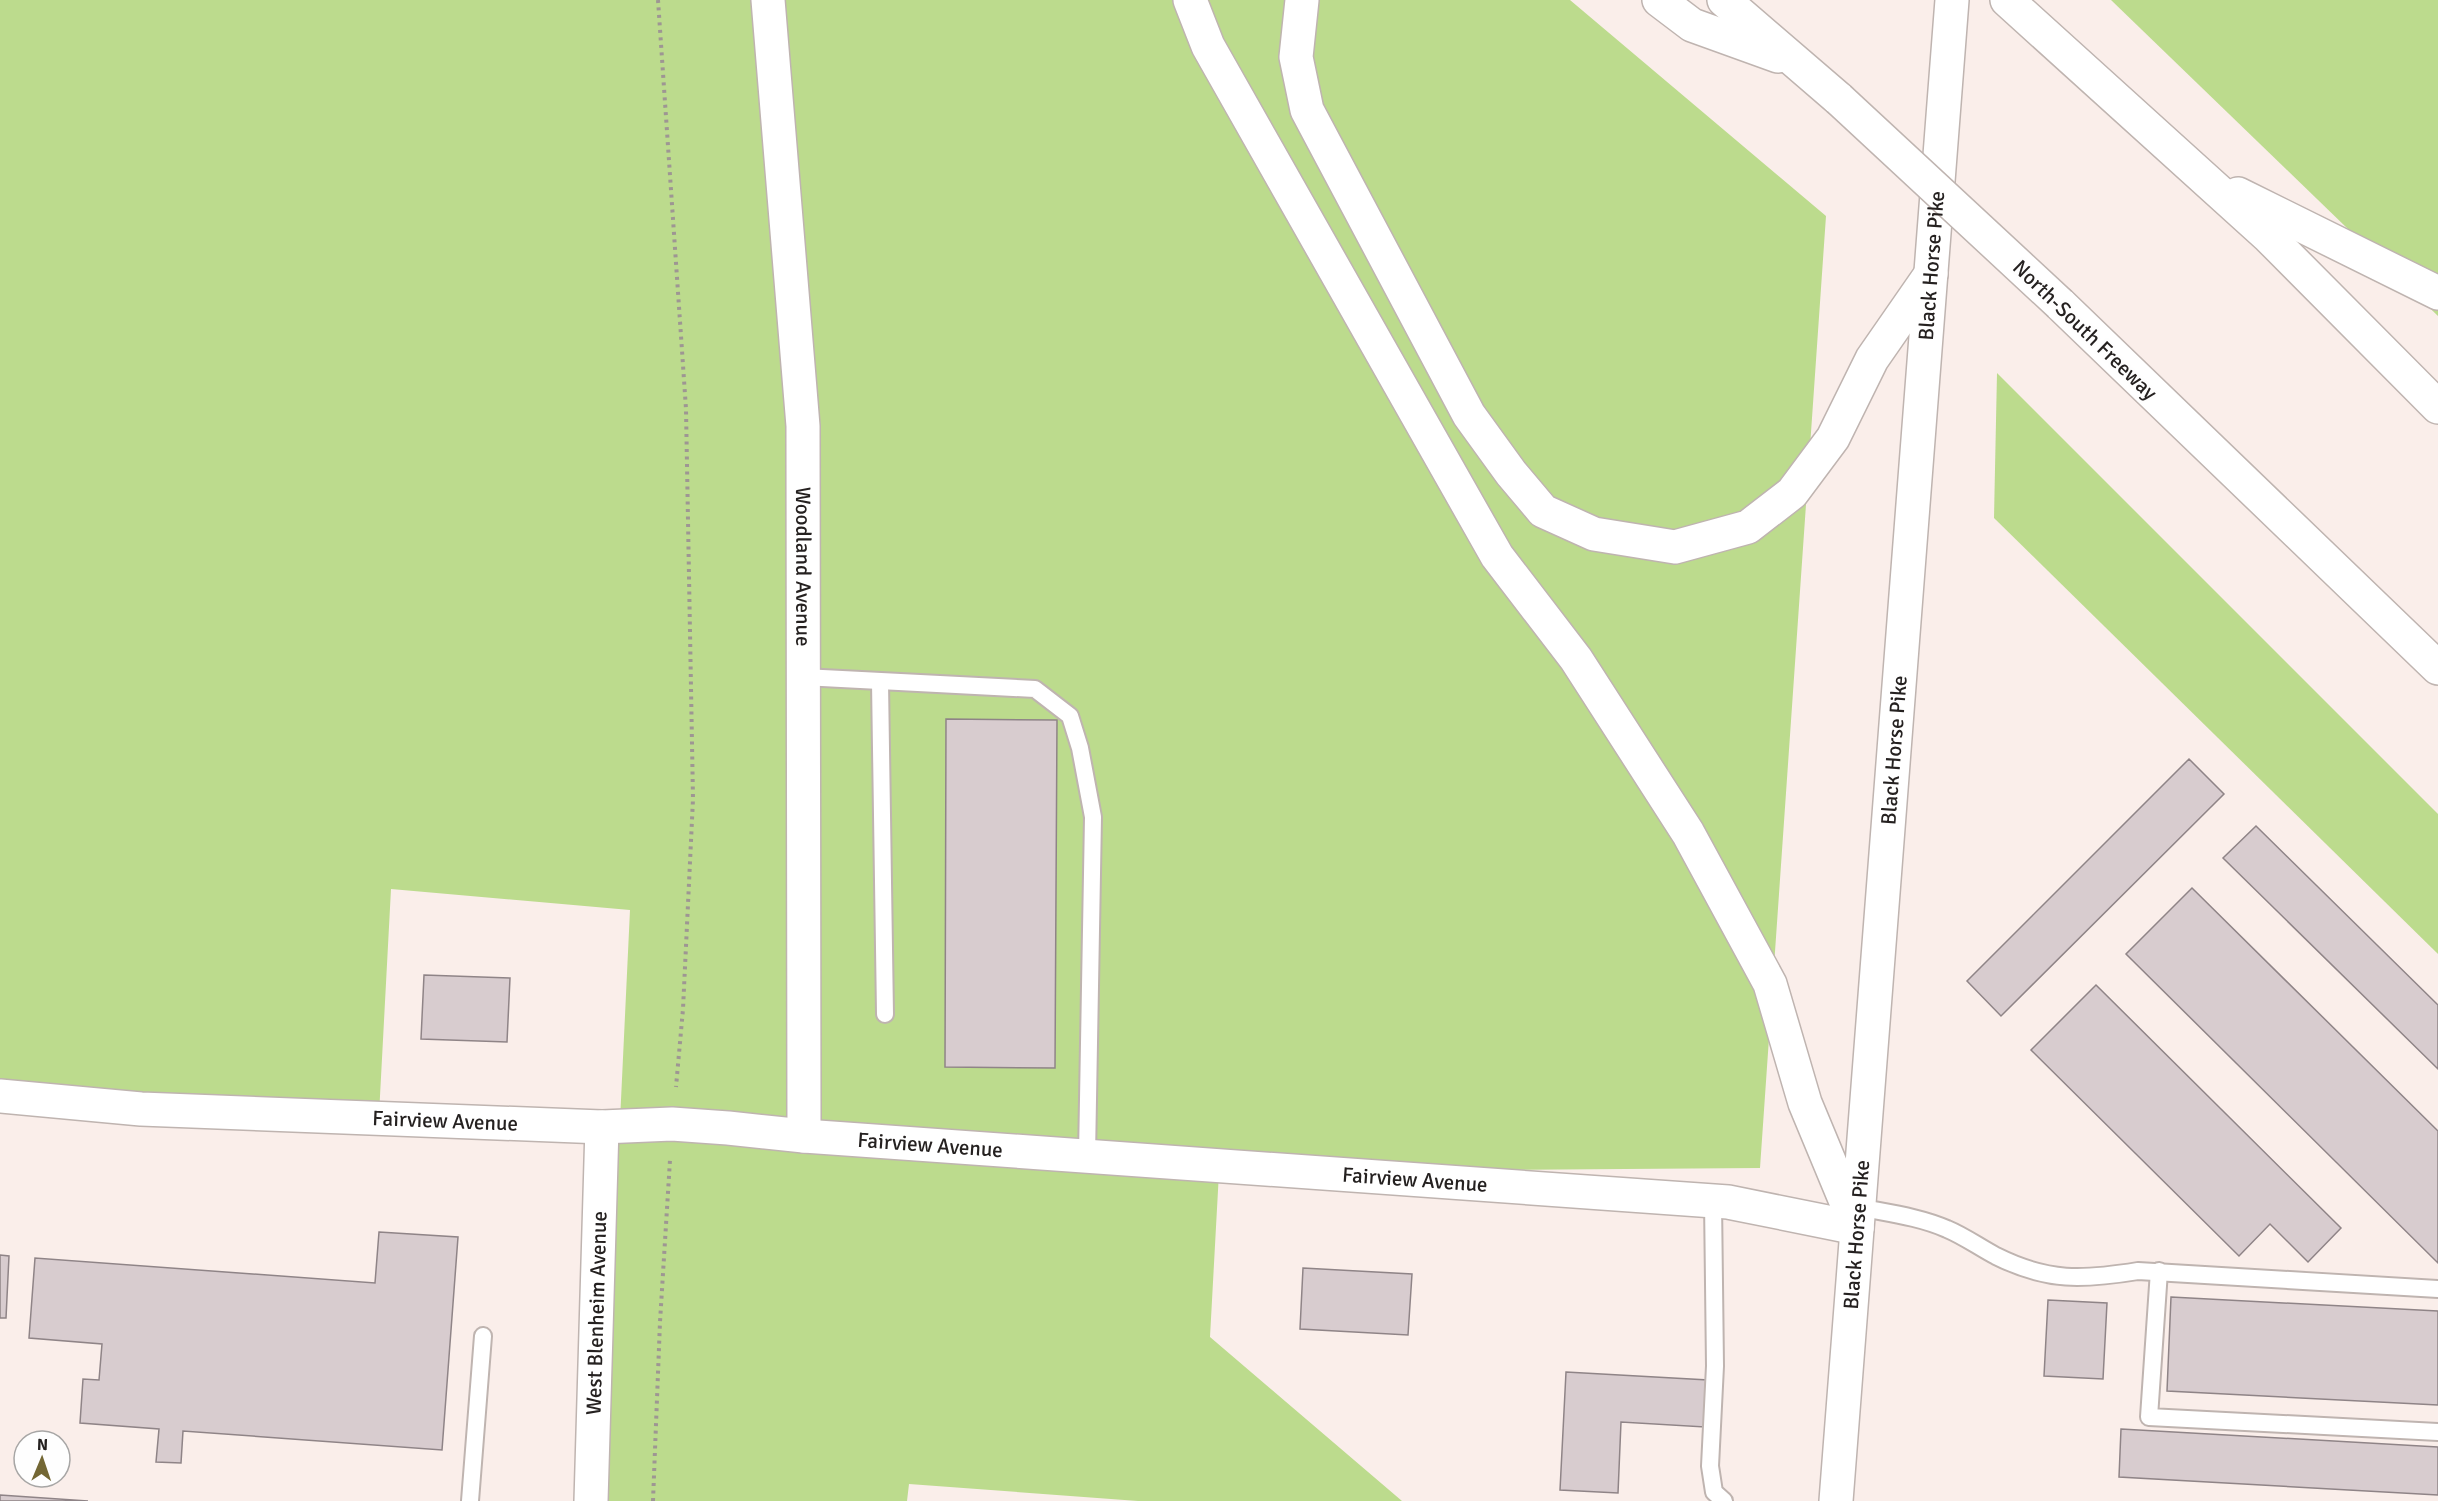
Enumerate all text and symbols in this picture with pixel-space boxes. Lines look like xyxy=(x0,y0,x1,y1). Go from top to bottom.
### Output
street label: Black Horse Pike xyxy=(1913,190,1950,341)
street label: North-South Freeway xyxy=(2007,254,2163,406)
street label: Woodland Avenue xyxy=(790,487,816,647)
street label: Black Horse Pike xyxy=(1875,674,1913,826)
street label: Fairview Avenue xyxy=(372,1105,519,1137)
street label: Fairview Avenue xyxy=(856,1127,1004,1163)
street label: Black Horse Pike xyxy=(1838,1159,1875,1311)
street label: Fairview Avenue xyxy=(1341,1161,1489,1198)
street label: West Blenheim Avenue xyxy=(581,1211,613,1415)
north arrow xyxy=(12,1429,72,1489)
text: N xyxy=(37,1435,48,1455)

